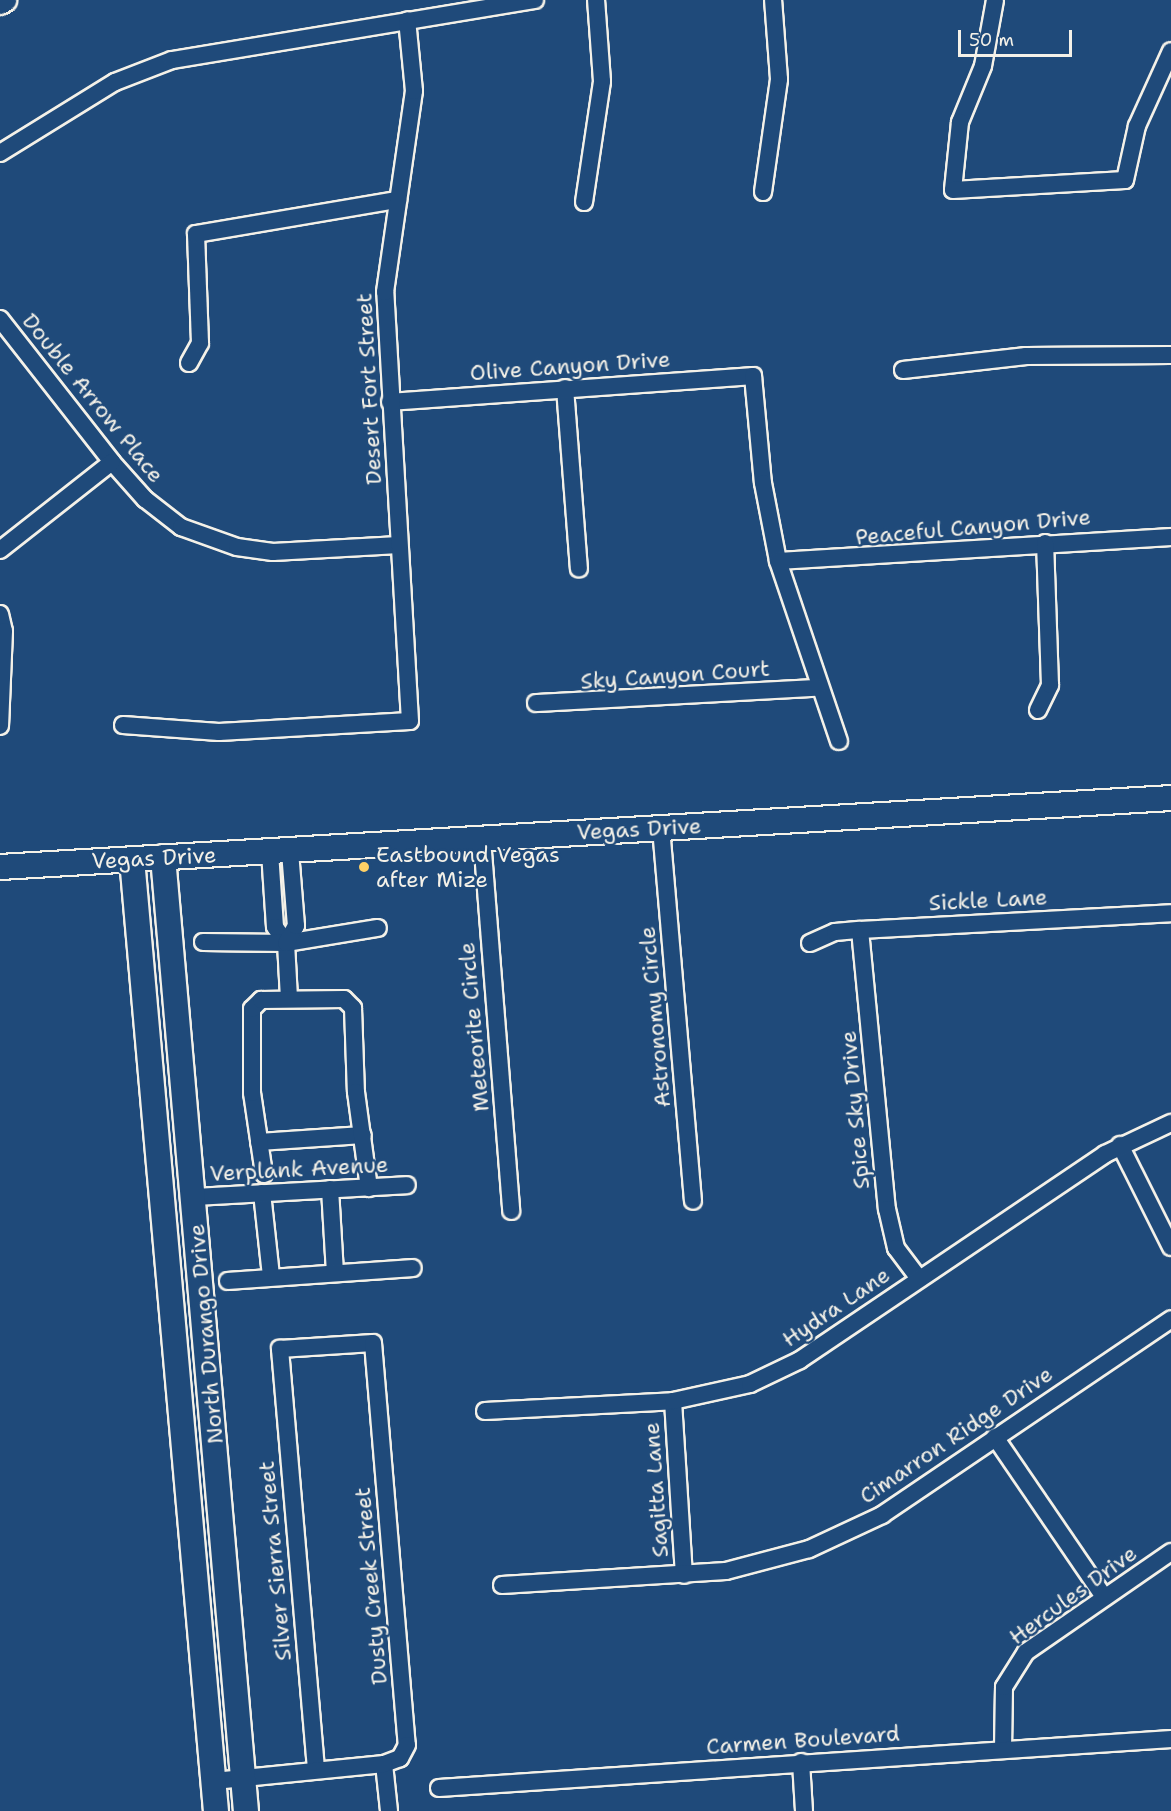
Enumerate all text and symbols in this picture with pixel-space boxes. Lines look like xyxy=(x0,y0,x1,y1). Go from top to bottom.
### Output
scale bar xyxy=(961,18,1075,56)
text: 50 m xyxy=(969,28,1014,52)
street label: Desert Fort Street xyxy=(351,293,387,485)
street label: Double Arrow Place xyxy=(17,308,169,488)
street label: Olive Canyon Drive xyxy=(469,346,671,386)
street label: Peaceful Canyon Drive xyxy=(854,504,1092,550)
street label: Sky Canyon Court xyxy=(580,655,770,695)
street label: Vegas Drive xyxy=(576,813,702,845)
place label: Eastbound Vegas after Mize xyxy=(376,841,560,892)
street label: Vegas Drive xyxy=(91,842,217,874)
marker: Eastbound Vegas after Mize xyxy=(357,860,371,874)
street label: Sickle Lane xyxy=(928,884,1048,916)
street label: Astronomy Circle xyxy=(634,925,676,1109)
street label: Meteorite Circle xyxy=(453,941,495,1113)
street label: Spice Sky Drive xyxy=(835,1030,875,1190)
street label: Verplank Avenue xyxy=(209,1151,389,1187)
street label: North Durango Drive xyxy=(183,1223,229,1445)
street label: Hydra Lane xyxy=(777,1261,895,1353)
street label: Cimarron Ridge Drive xyxy=(855,1361,1057,1509)
street label: Sagitta Lane xyxy=(638,1422,674,1558)
street label: Silver Sierra Street xyxy=(253,1460,297,1662)
street label: Dusty Creek Street xyxy=(349,1486,393,1686)
street label: Hercules Drive xyxy=(1004,1540,1142,1650)
street label: Carmen Boulevard xyxy=(705,1720,901,1760)

